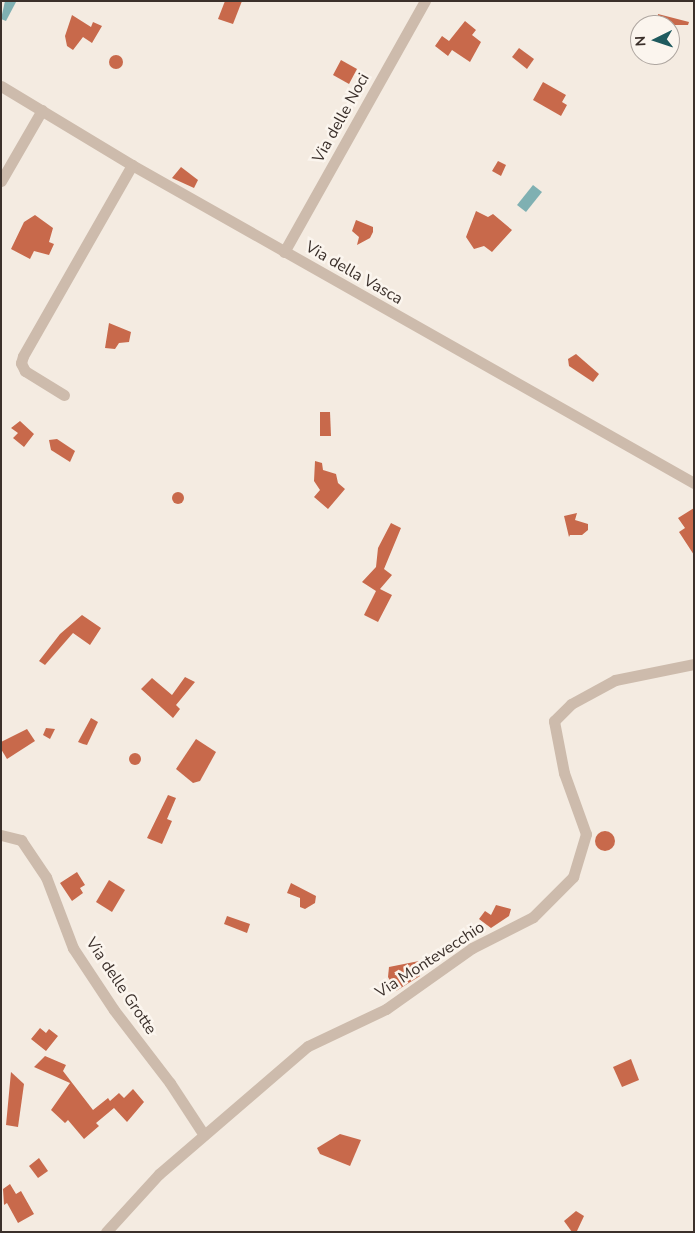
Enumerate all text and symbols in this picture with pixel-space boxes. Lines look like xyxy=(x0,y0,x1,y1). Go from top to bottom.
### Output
north arrow xyxy=(630,15,680,65)
text: N xyxy=(631,35,650,47)
street label: Via delle Noci xyxy=(309,70,373,166)
street label: Via della Vasca xyxy=(302,237,406,309)
street label: Via Montevecchio xyxy=(372,918,488,1002)
street label: Via delle Grotte xyxy=(82,934,160,1038)

